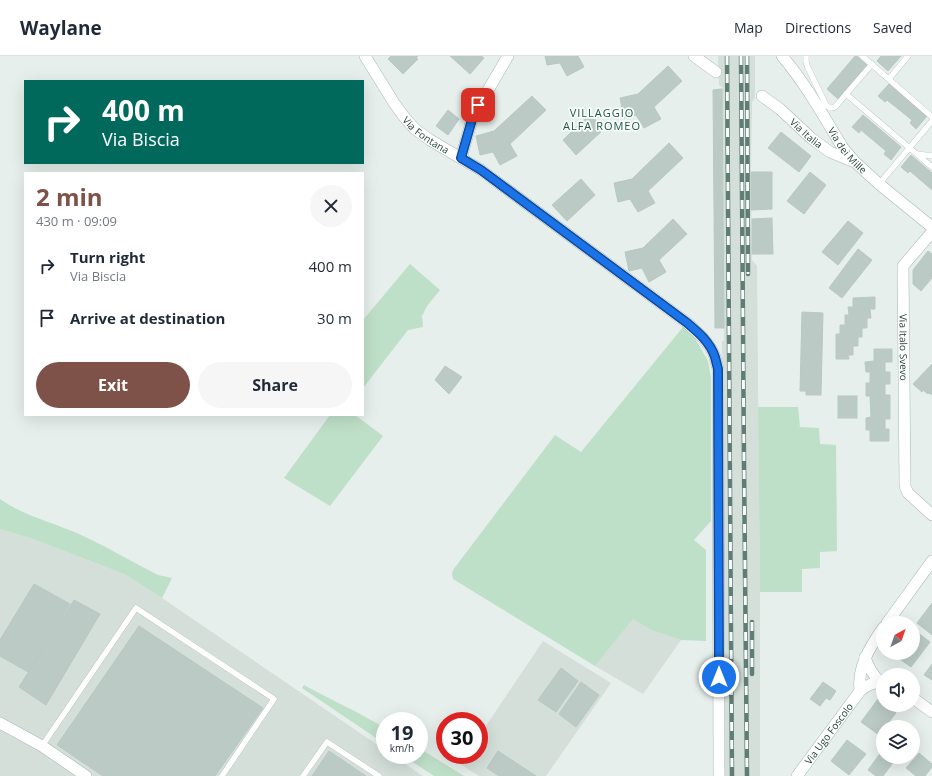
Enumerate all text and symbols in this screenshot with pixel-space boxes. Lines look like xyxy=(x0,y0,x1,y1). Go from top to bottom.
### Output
text: Waylane xyxy=(20,15,102,41)
text: Map xyxy=(734,18,763,37)
text: Directions xyxy=(785,18,851,37)
text: Saved xyxy=(873,18,912,37)
pin xyxy=(461,88,495,122)
text: 400 m xyxy=(102,91,185,129)
icon: arrive xyxy=(467,94,489,116)
icon: right xyxy=(36,96,88,148)
district label: VILLAGGIO ALFA ROMEO xyxy=(563,105,641,133)
street label: Via Fontana xyxy=(400,113,452,157)
street label: Via Italia xyxy=(787,115,826,151)
street label: Via dei Mille xyxy=(825,124,870,177)
text: Via Biscia xyxy=(102,127,180,151)
text: 2 min xyxy=(36,180,103,213)
button: close xyxy=(310,185,352,227)
text: 430 m · 09:09 xyxy=(36,212,117,230)
text: Turn right xyxy=(70,247,145,267)
icon: right xyxy=(36,255,58,277)
text: 400 m xyxy=(308,256,352,276)
text: Via Biscia xyxy=(70,267,126,285)
icon: arrive xyxy=(36,307,58,329)
text: Arrive at destination xyxy=(70,308,225,328)
text: 30 m xyxy=(317,308,352,328)
street label: Via Italo Svevo xyxy=(896,314,911,381)
button: Exit xyxy=(36,362,190,408)
button: Share xyxy=(198,362,352,408)
north arrow xyxy=(876,616,920,660)
map controls xyxy=(876,616,920,764)
position arrow xyxy=(698,656,740,698)
button: sound xyxy=(876,668,920,712)
street label: Via Ugo Foscolo xyxy=(801,700,856,767)
speed limit sign: 30 xyxy=(436,712,488,764)
text: 19 xyxy=(391,719,413,746)
button: layers xyxy=(876,720,920,764)
text: km/h xyxy=(390,741,414,755)

